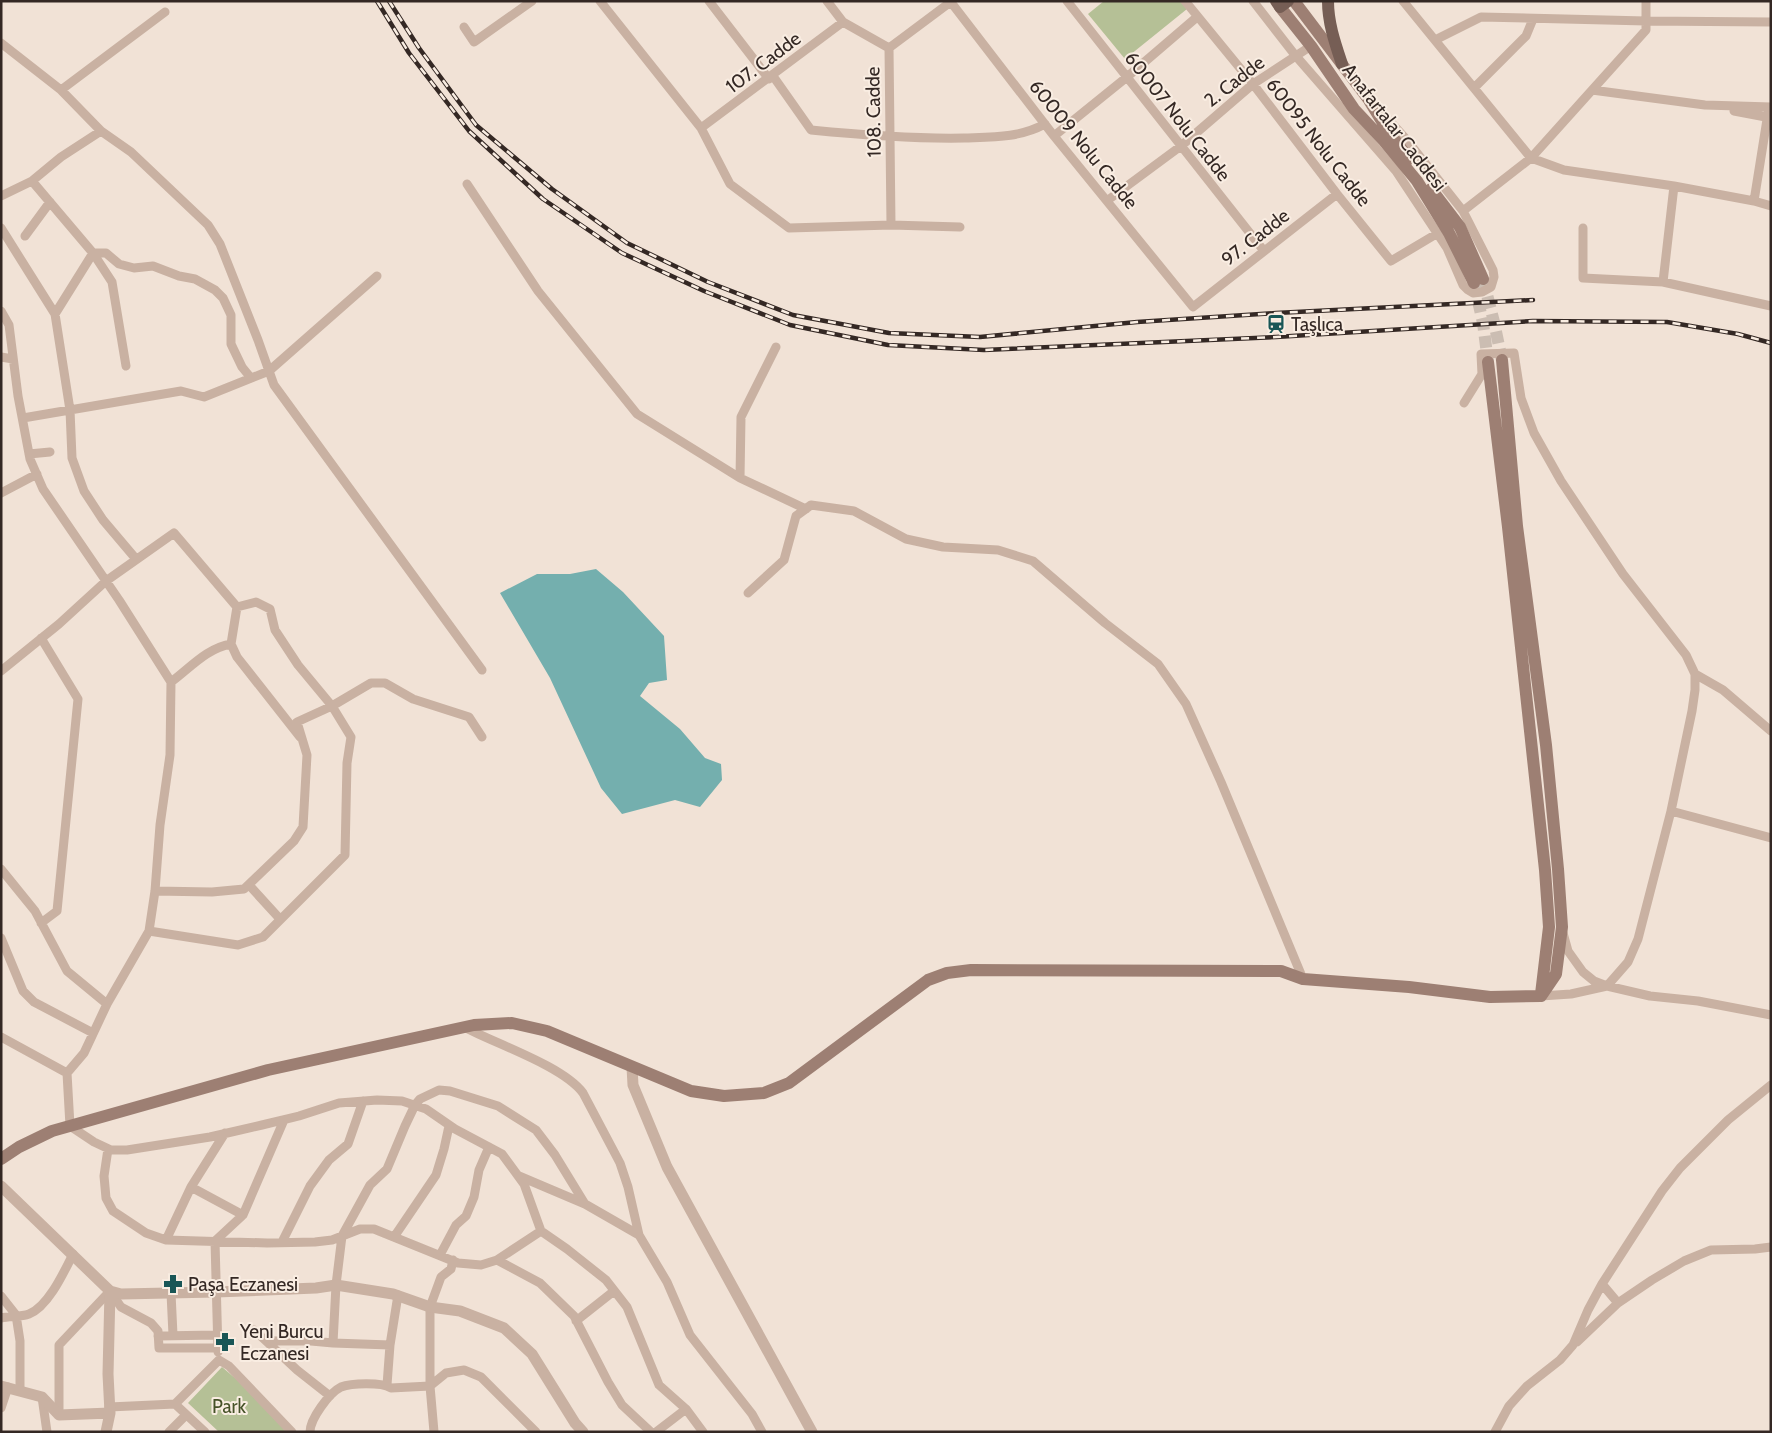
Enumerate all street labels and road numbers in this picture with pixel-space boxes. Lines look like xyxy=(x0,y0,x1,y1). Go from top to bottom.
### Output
street label: 107. Cadde xyxy=(721,27,806,98)
street label: 60007 Nolu Cadde xyxy=(1120,47,1236,186)
street label: 2. Cadde xyxy=(1200,51,1269,112)
street label: Anafartalar Caddesi xyxy=(1338,59,1452,196)
street label: 108. Cadde xyxy=(861,66,886,158)
street label: 60095 Nolu Cadde xyxy=(1261,74,1376,211)
street label: 60009 Nolu Cadde xyxy=(1024,75,1143,214)
street label: 97. Cadde xyxy=(1217,204,1294,271)

